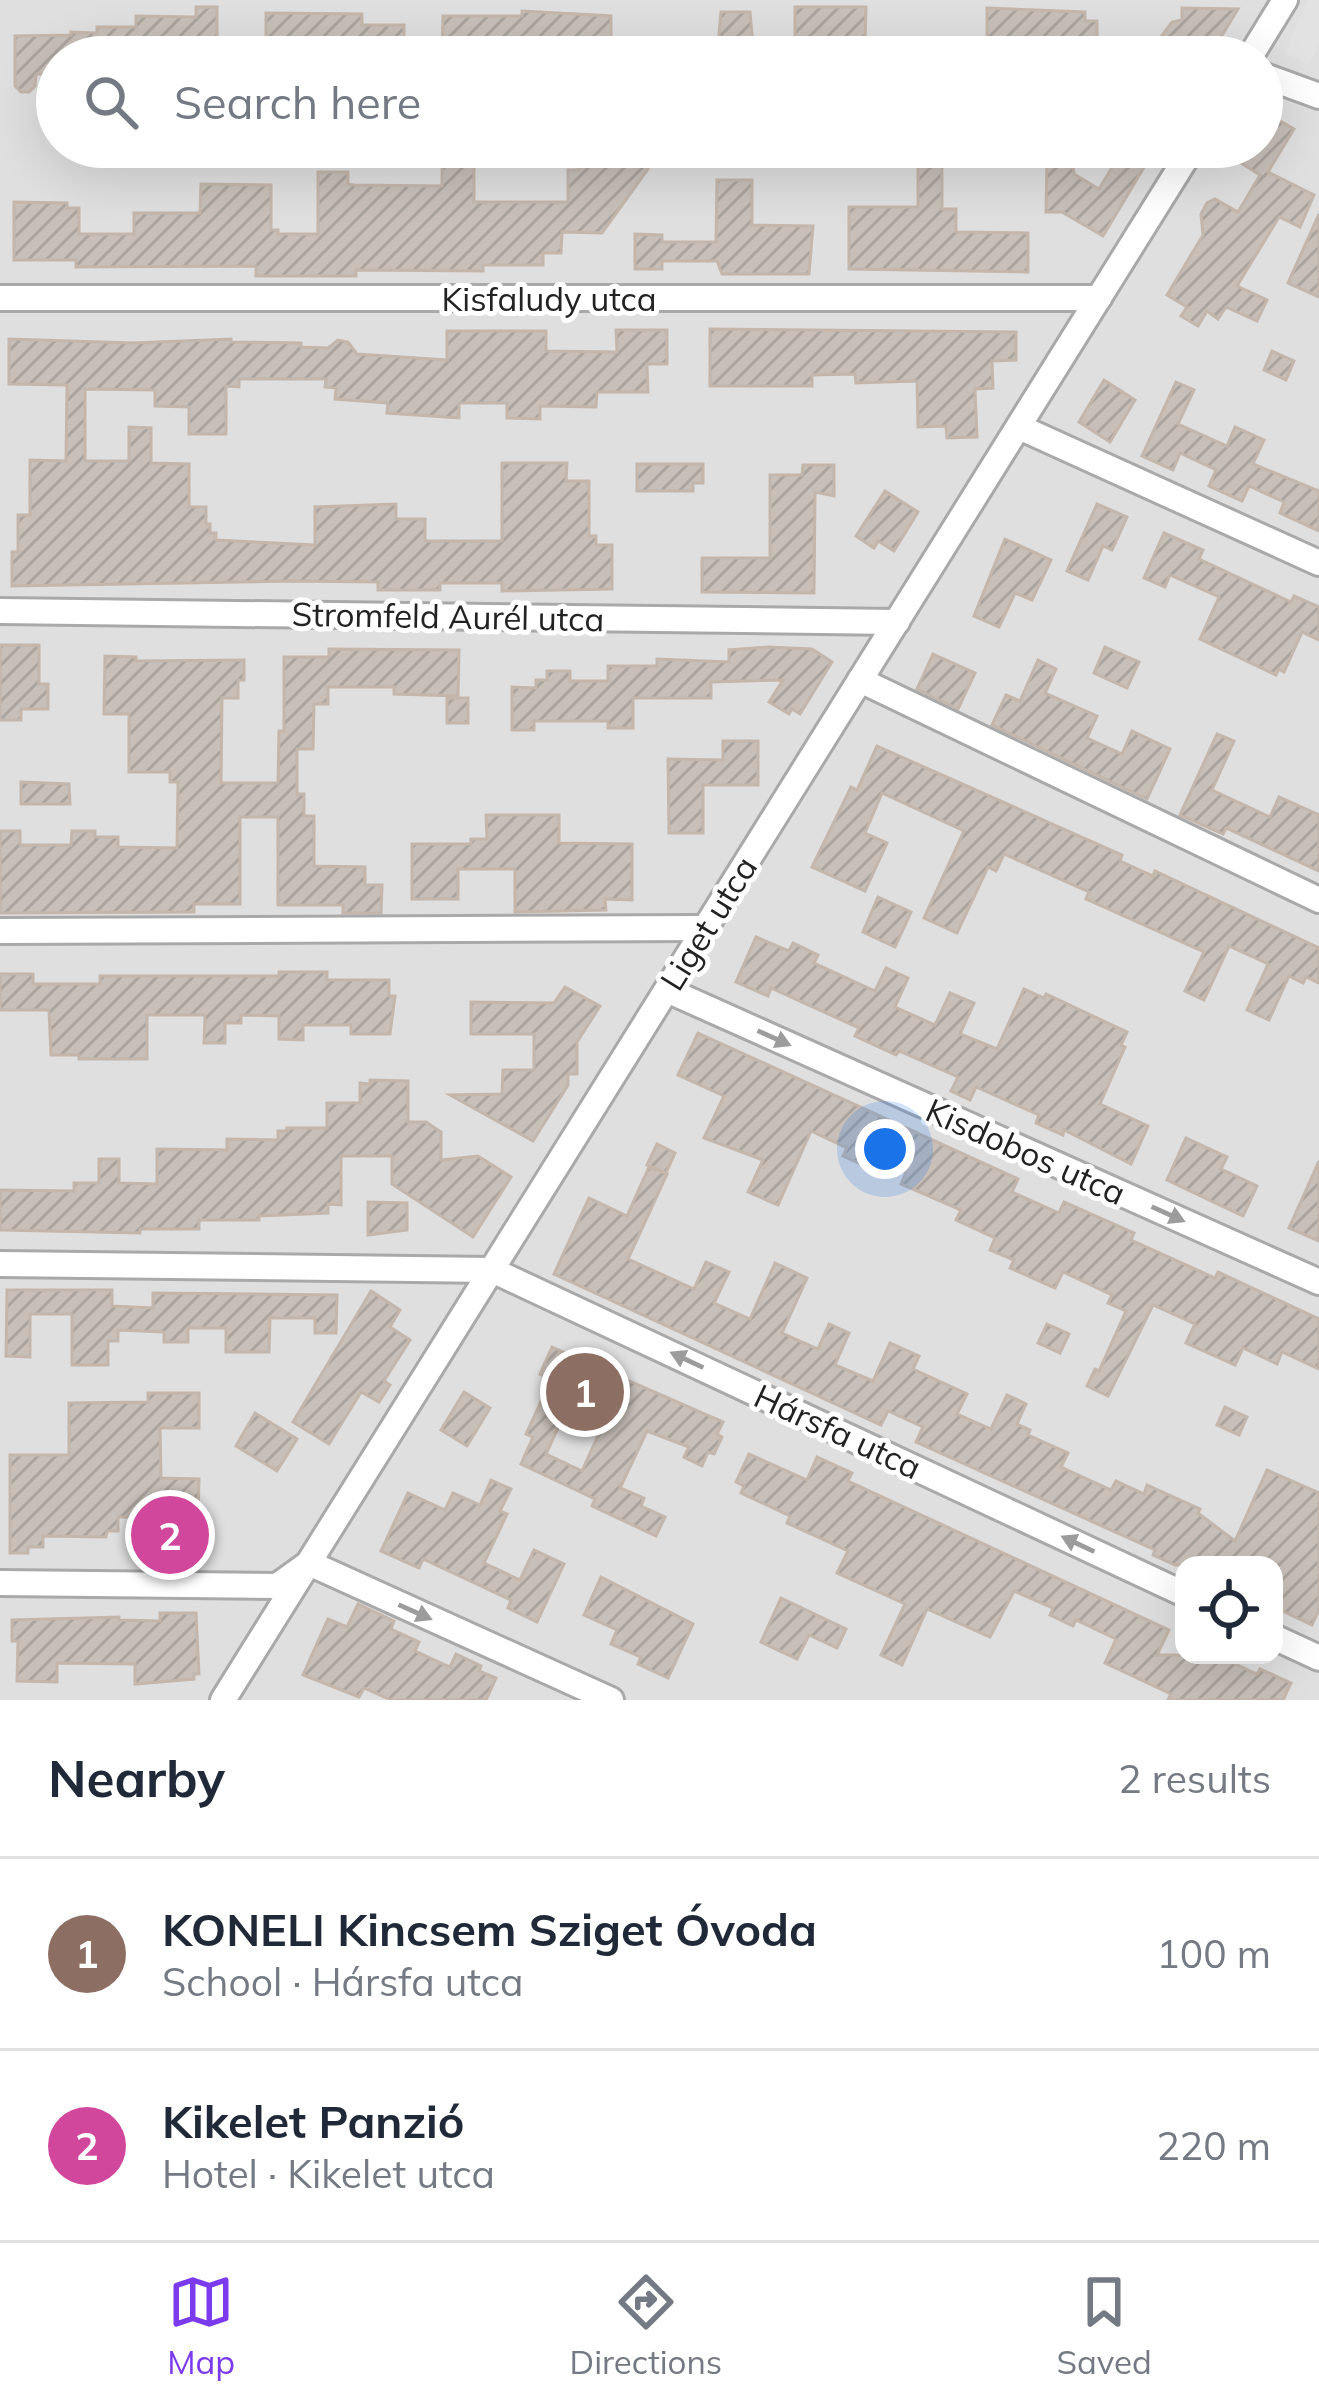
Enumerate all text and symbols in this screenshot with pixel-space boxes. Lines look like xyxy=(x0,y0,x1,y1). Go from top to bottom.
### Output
search box xyxy=(36,36,1283,168)
icon: search xyxy=(78,69,144,135)
text: Search here xyxy=(174,74,421,130)
street label: Kisfaludy utca xyxy=(441,278,657,319)
street label: Stromfeld Aurél utca xyxy=(291,593,605,639)
street label: Liget utca xyxy=(651,848,765,998)
one-way arrow xyxy=(757,1028,792,1048)
street label: Kisdobos utca xyxy=(920,1089,1132,1213)
your location xyxy=(855,1119,915,1179)
one-way arrow xyxy=(1151,1205,1186,1225)
pin: 1 xyxy=(546,1347,624,1437)
one-way arrow xyxy=(669,1350,704,1370)
street label: Hársfa utca xyxy=(748,1375,928,1487)
pin: 2 xyxy=(131,1490,209,1580)
one-way arrow xyxy=(1060,1534,1095,1554)
map controls xyxy=(1175,1556,1283,1664)
button: locate xyxy=(1175,1556,1283,1664)
one-way arrow xyxy=(398,1602,433,1622)
text: Nearby xyxy=(48,1746,225,1810)
text: 2 results xyxy=(1118,1754,1271,1803)
text: KONELI Kincsem Sziget Óvoda xyxy=(162,1901,817,1957)
text: 1 xyxy=(75,1929,99,1978)
text: 100 m xyxy=(1156,1929,1271,1978)
text: School · Hársfa utca xyxy=(162,1957,523,2006)
text: Kikelet Panzió xyxy=(162,2093,465,2149)
text: 2 xyxy=(75,2121,99,2170)
text: 220 m xyxy=(1156,2121,1271,2170)
text: Hotel · Kikelet utca xyxy=(162,2149,495,2198)
tab: Map xyxy=(167,2269,235,2382)
tab: Directions xyxy=(570,2269,722,2382)
tab: Saved xyxy=(1057,2269,1152,2382)

